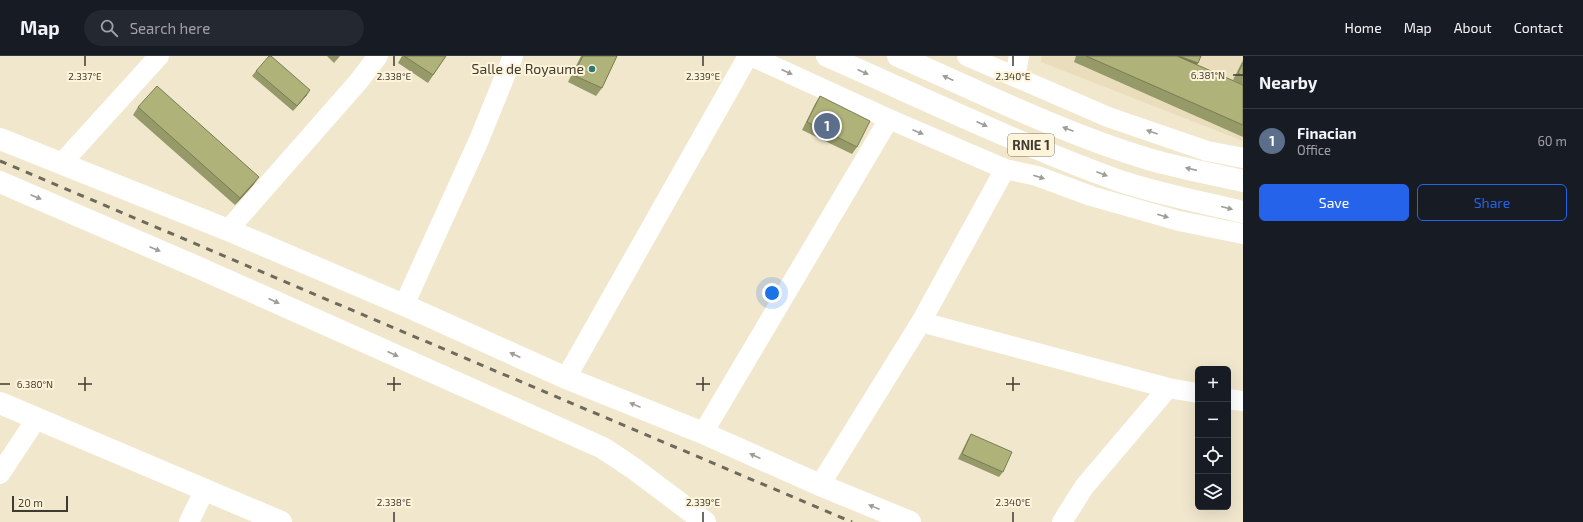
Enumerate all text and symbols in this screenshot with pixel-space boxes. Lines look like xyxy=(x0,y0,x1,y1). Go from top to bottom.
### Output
search box xyxy=(84,10,364,46)
text: Map xyxy=(20,16,60,39)
icon: search xyxy=(98,17,120,39)
text: Search here xyxy=(130,19,210,37)
text: Home xyxy=(1345,19,1382,36)
text: Map xyxy=(1404,19,1432,36)
text: About xyxy=(1454,19,1492,36)
text: Contact xyxy=(1514,19,1563,36)
place label: Salle de Royaume xyxy=(472,60,584,77)
marker: Salle de Royaume xyxy=(587,64,597,74)
one-way arrow xyxy=(781,69,792,75)
one-way arrow xyxy=(857,69,869,75)
text: 6.381°N xyxy=(1191,69,1225,81)
text: 2.337°E xyxy=(68,70,102,82)
text: 2.338°E xyxy=(377,70,412,82)
text: 2.339°E xyxy=(686,70,720,82)
text: 2.340°E xyxy=(996,70,1031,82)
text: Nearby xyxy=(1259,72,1317,92)
one-way arrow xyxy=(943,75,954,81)
pin: 1 xyxy=(814,111,840,141)
one-way arrow xyxy=(976,121,988,127)
text: Finacian xyxy=(1297,124,1356,142)
one-way arrow xyxy=(1061,126,1073,132)
one-way arrow xyxy=(912,129,923,135)
one-way arrow xyxy=(1145,129,1157,135)
text: 1 xyxy=(1269,133,1275,149)
text: 60 m xyxy=(1537,133,1567,149)
road number: RNIE 1 xyxy=(1008,134,1054,156)
text: Office xyxy=(1297,142,1331,158)
one-way arrow xyxy=(1185,166,1198,172)
one-way arrow xyxy=(1096,171,1108,177)
one-way arrow xyxy=(1033,175,1045,181)
button: Save xyxy=(1259,184,1409,221)
button: Share xyxy=(1417,184,1567,221)
one-way arrow xyxy=(30,194,41,200)
one-way arrow xyxy=(1220,206,1233,212)
one-way arrow xyxy=(1157,213,1169,219)
one-way arrow xyxy=(150,246,161,252)
your location xyxy=(762,283,782,303)
one-way arrow xyxy=(269,298,280,304)
one-way arrow xyxy=(387,351,399,357)
one-way arrow xyxy=(510,352,521,358)
map controls xyxy=(1195,366,1231,510)
button: + xyxy=(1195,366,1231,402)
text: 6.380°N xyxy=(17,378,53,390)
one-way arrow xyxy=(629,402,641,408)
button: − xyxy=(1195,402,1231,438)
button: locate xyxy=(1195,438,1231,474)
one-way arrow xyxy=(749,453,760,459)
button: layers xyxy=(1195,474,1231,510)
scale bar xyxy=(12,494,68,513)
text: 20 m xyxy=(18,496,43,509)
text: 2.338°E xyxy=(377,496,412,508)
text: 2.339°E xyxy=(686,496,720,508)
text: 2.340°E xyxy=(996,496,1031,508)
one-way arrow xyxy=(868,504,880,510)

